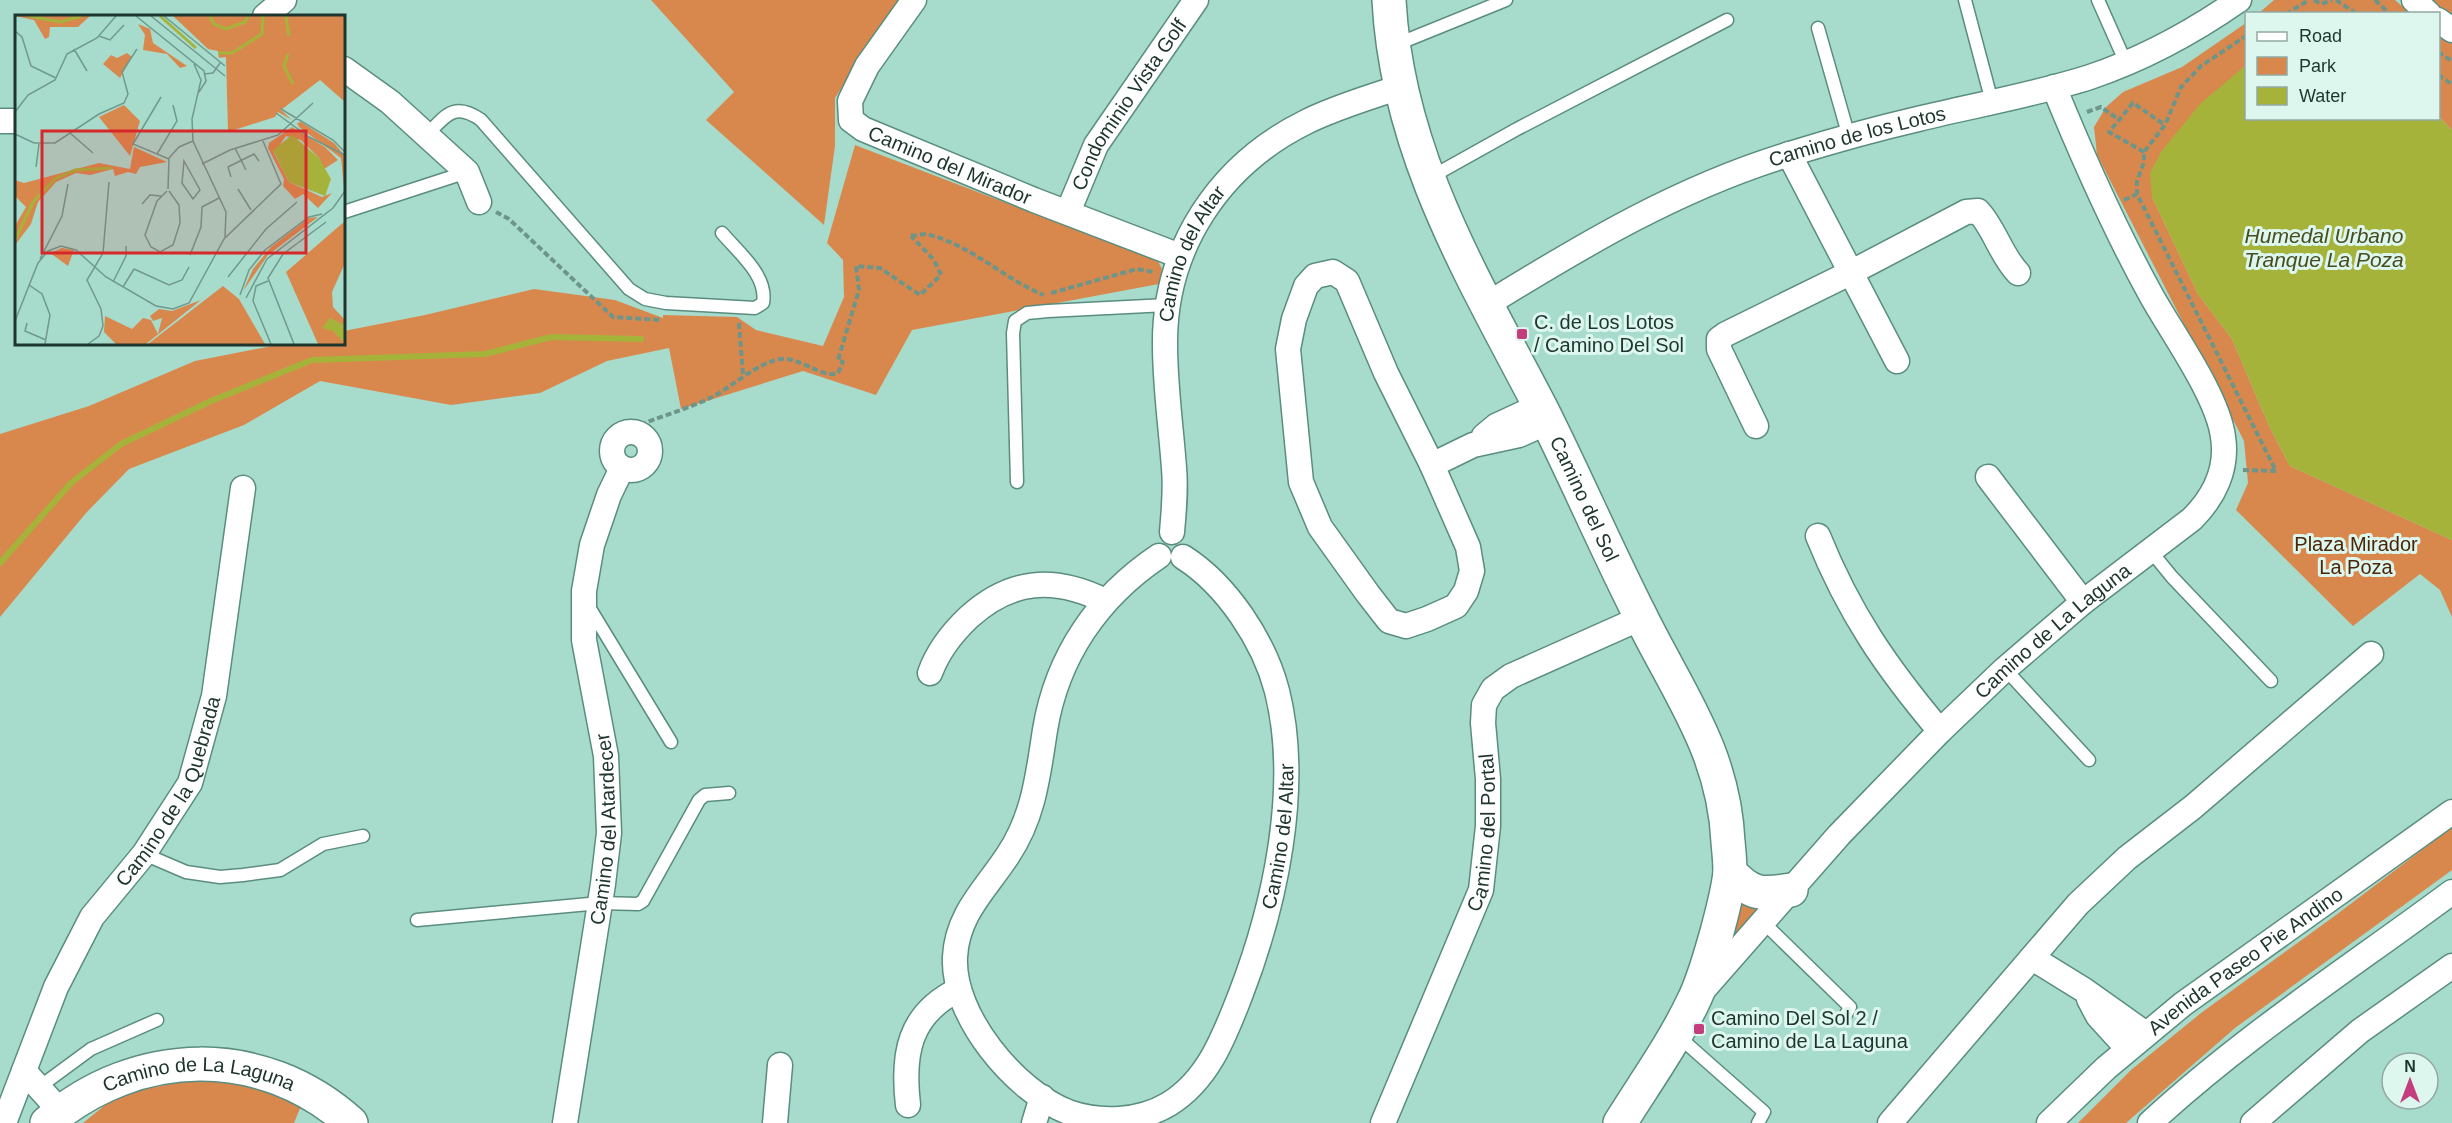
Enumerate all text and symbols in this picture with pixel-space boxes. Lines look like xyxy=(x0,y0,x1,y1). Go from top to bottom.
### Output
legend xyxy=(2245,12,2440,120)
street label: Condominio Vista Golf xyxy=(1067,14,1191,194)
inset map xyxy=(15,15,345,345)
text: Road xyxy=(2299,26,2342,46)
text: Park xyxy=(2299,56,2337,76)
text: Water xyxy=(2299,86,2346,106)
street label: Camino de los Lotos xyxy=(1766,102,1948,171)
street label: Camino del Mirador xyxy=(865,121,1035,209)
street label: Camino del Altar xyxy=(1155,181,1230,323)
water label: Humedal Urbano Tranque La Poza xyxy=(2244,224,2404,271)
place label: C. de Los Lotos / Camino Del Sol xyxy=(1534,311,1684,356)
marker: C. de Los Lotos / Camino Del Sol xyxy=(1515,327,1529,341)
street label: Camino del Sol xyxy=(1546,433,1623,565)
park label: Plaza Mirador La Poza xyxy=(2294,533,2418,578)
street label: Camino de La Laguna xyxy=(1970,558,2135,703)
street label: Camino de la Quebrada xyxy=(111,693,225,890)
street label: Camino del Atardecer xyxy=(586,731,620,926)
street label: Camino del Portal xyxy=(1462,753,1499,915)
street label: Camino del Altar xyxy=(1257,763,1297,911)
street label: Avenida Paseo Pie Andino xyxy=(2144,883,2347,1039)
place label: Camino Del Sol 2 / Camino de La Laguna xyxy=(1711,1007,1909,1052)
marker: Camino Del Sol 2 / Camino de La Laguna xyxy=(1692,1022,1706,1036)
north arrow xyxy=(2380,1051,2440,1111)
text: Camino de La Laguna xyxy=(99,1053,299,1096)
text: N xyxy=(2404,1058,2416,1075)
street label: Camino de La Laguna xyxy=(101,1078,297,1102)

